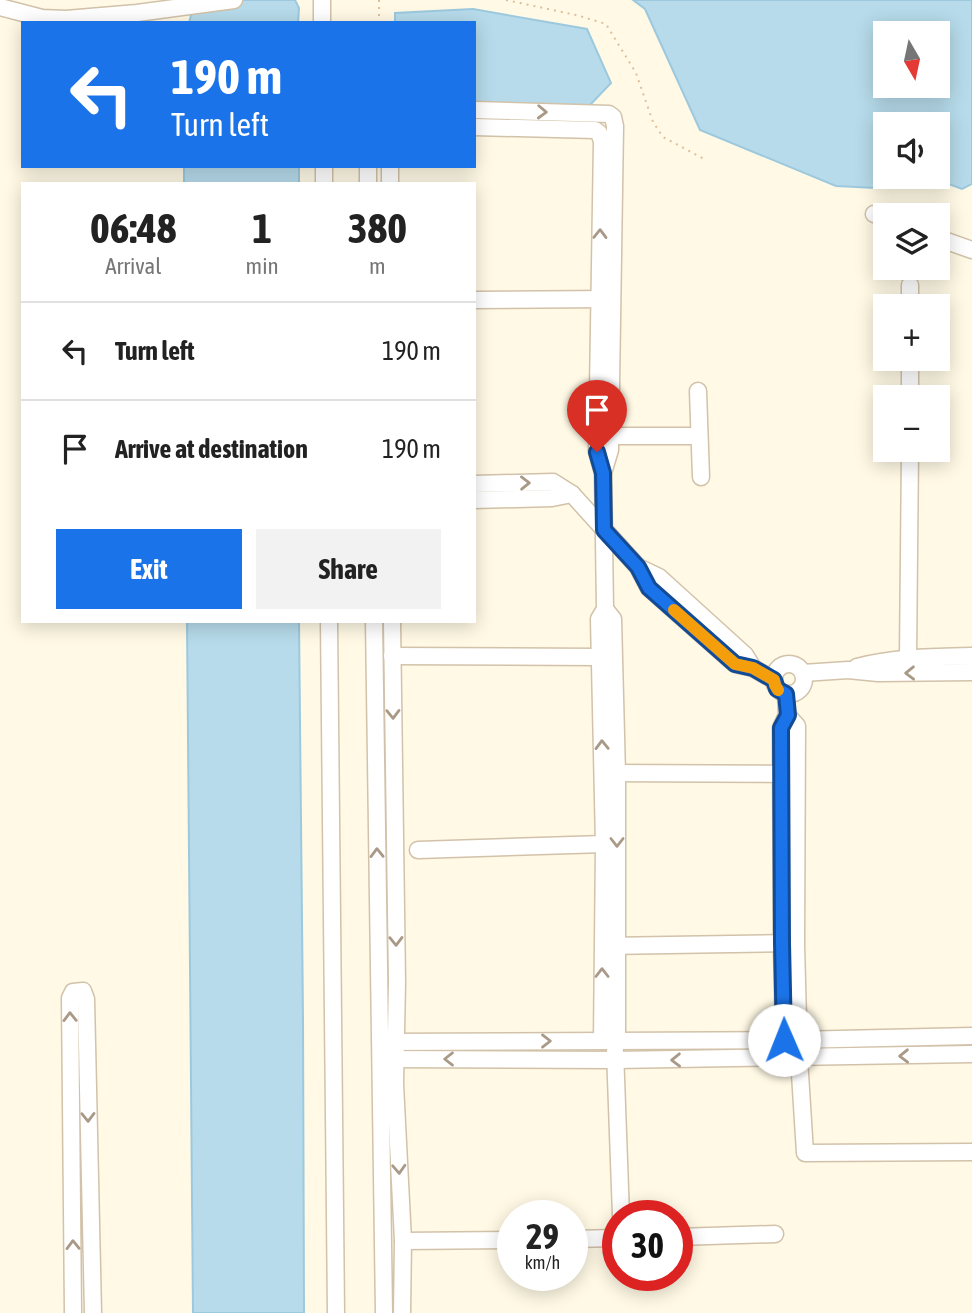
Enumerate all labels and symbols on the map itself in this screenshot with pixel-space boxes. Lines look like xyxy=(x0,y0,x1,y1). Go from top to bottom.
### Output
north arrow xyxy=(873,21,950,98)
one-way arrow xyxy=(537,105,548,120)
one-way arrow xyxy=(592,228,608,239)
pin xyxy=(567,380,627,452)
one-way arrow xyxy=(520,475,531,490)
one-way arrow xyxy=(904,665,915,681)
one-way arrow xyxy=(385,709,401,720)
one-way arrow xyxy=(594,740,610,750)
one-way arrow xyxy=(609,838,625,848)
one-way arrow xyxy=(369,847,385,858)
one-way arrow xyxy=(388,937,404,947)
one-way arrow xyxy=(594,967,610,978)
position arrow xyxy=(747,1003,821,1077)
one-way arrow xyxy=(62,1012,78,1022)
one-way arrow xyxy=(541,1033,552,1049)
one-way arrow xyxy=(898,1048,909,1064)
one-way arrow xyxy=(443,1051,454,1067)
one-way arrow xyxy=(671,1052,681,1068)
one-way arrow xyxy=(81,1111,96,1122)
one-way arrow xyxy=(392,1164,407,1175)
speed limit sign: 30 xyxy=(602,1200,693,1291)
one-way arrow xyxy=(65,1239,81,1250)

